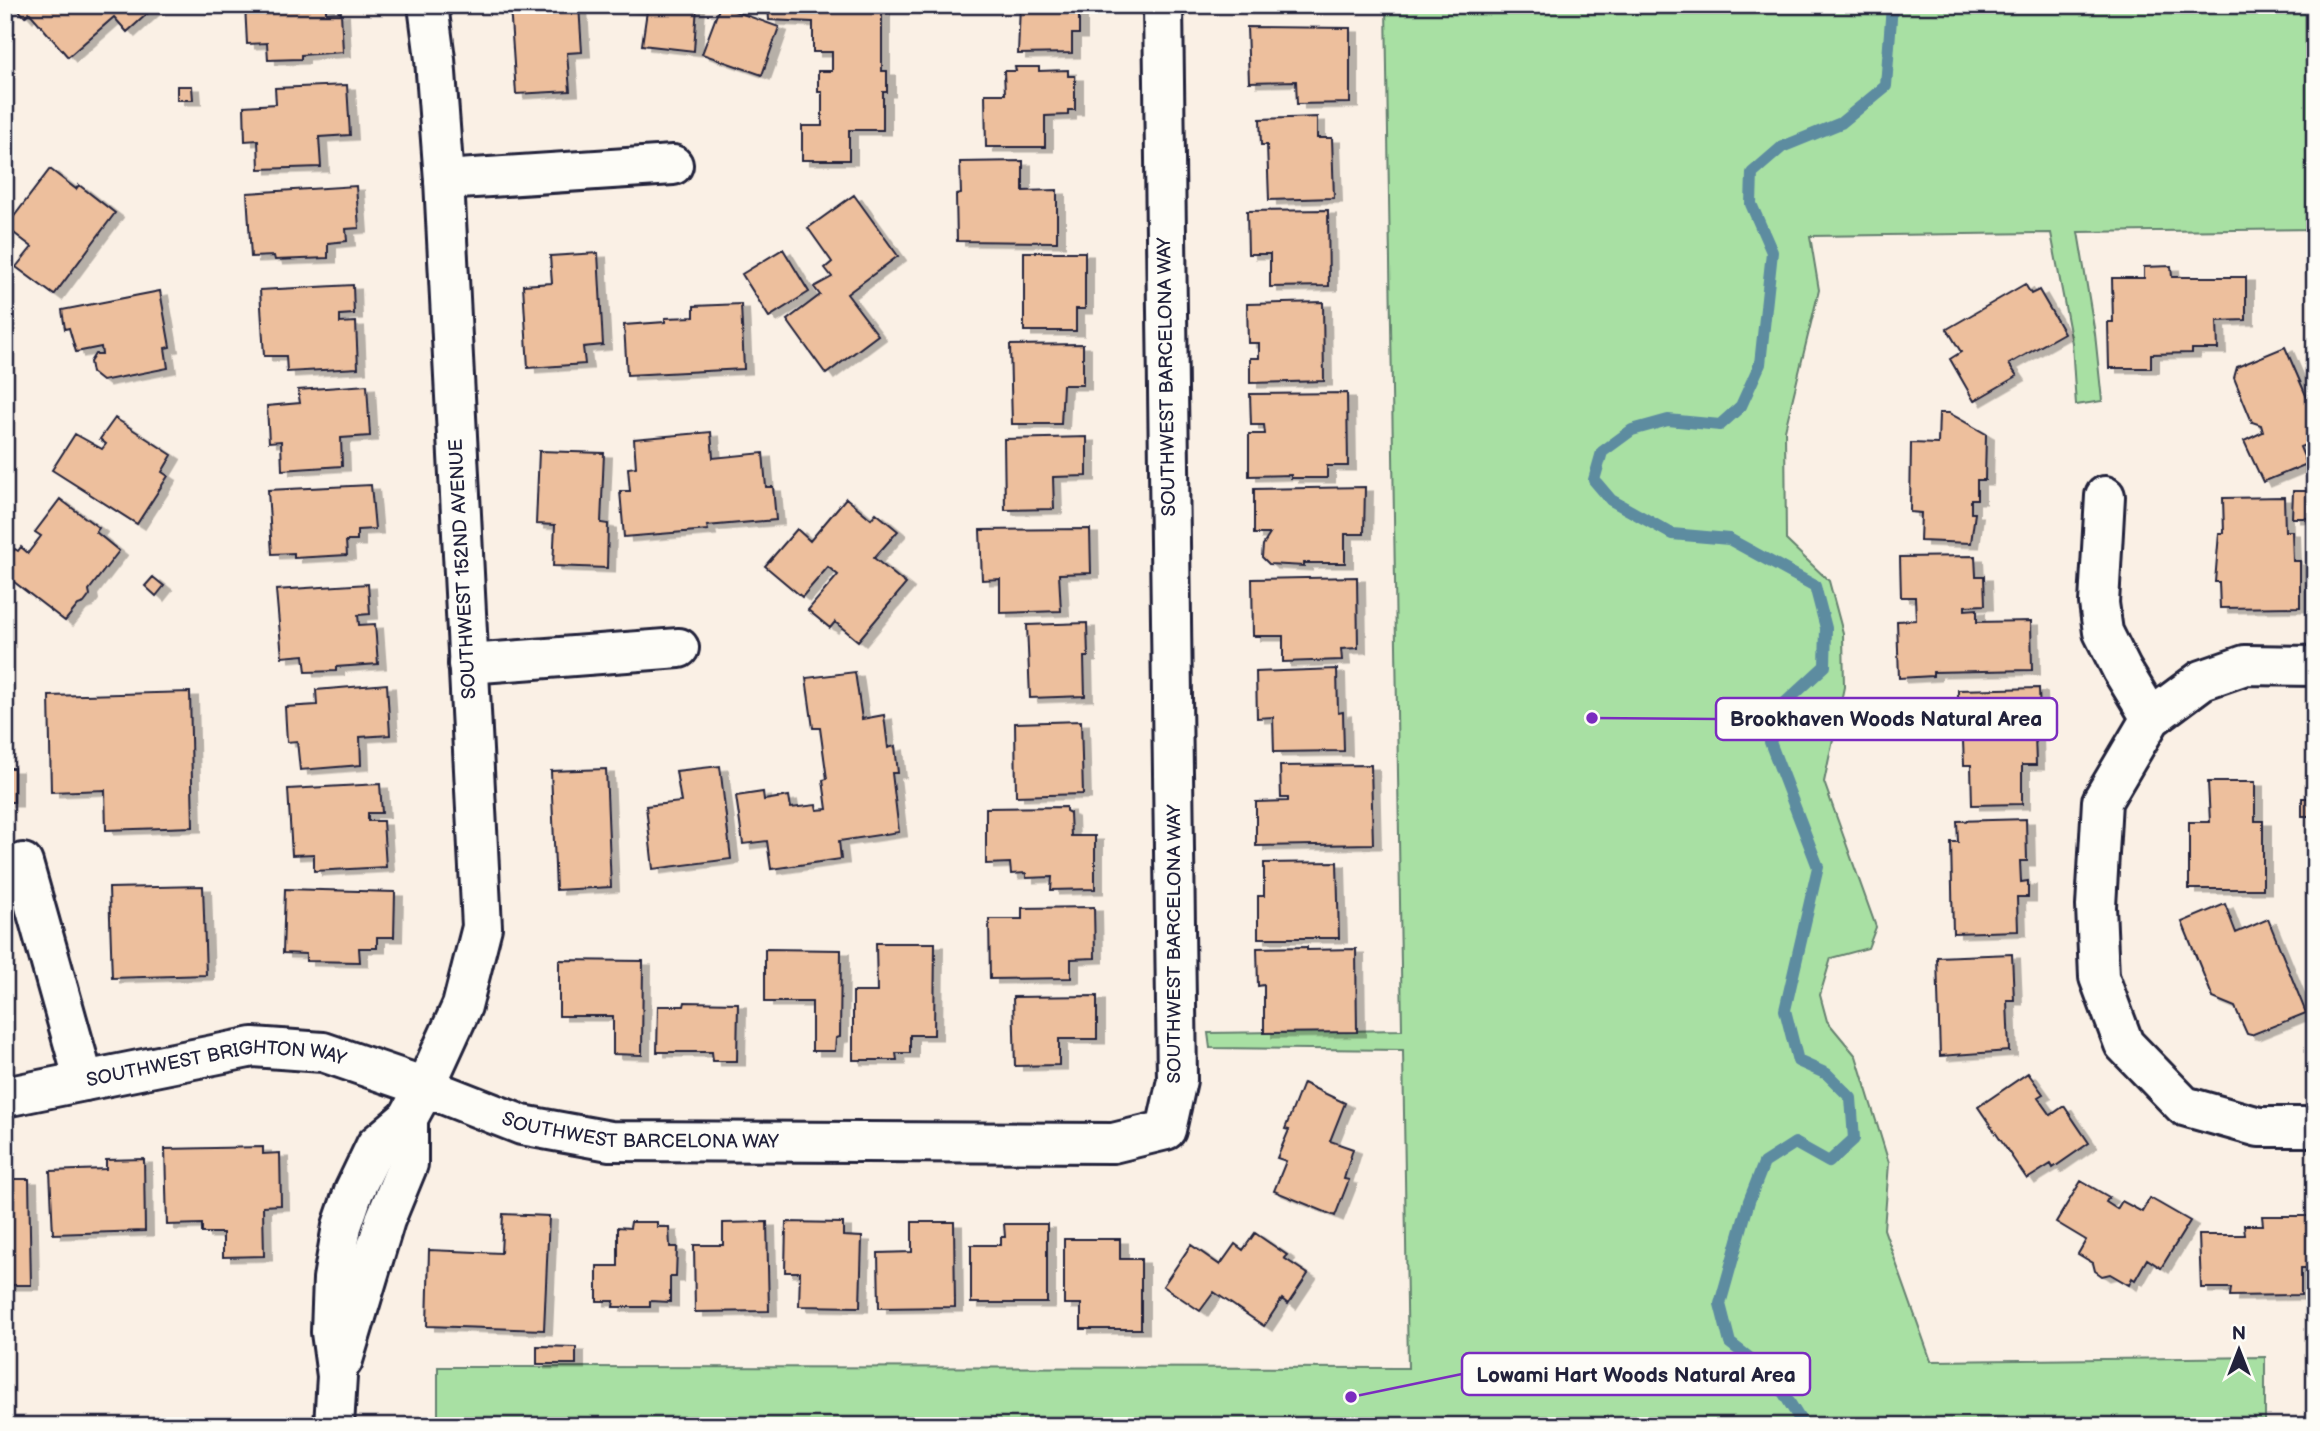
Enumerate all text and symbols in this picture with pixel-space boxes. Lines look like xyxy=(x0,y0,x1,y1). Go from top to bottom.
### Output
street label: SOUTHWEST BARCELONA WAY xyxy=(1153,236,1181,517)
street label: SOUTHWEST 152ND AVENUE xyxy=(445,438,481,700)
callout: Brookhaven Woods Natural Area xyxy=(1716,698,2057,740)
text: Brookhaven Woods Natural Area xyxy=(1730,707,2042,732)
street label: SOUTHWEST BARCELONA WAY xyxy=(1163,804,1186,1083)
street label: SOUTHWEST BRIGHTON WAY xyxy=(84,1036,350,1092)
street label: SOUTHWEST BARCELONA WAY xyxy=(499,1107,780,1153)
north arrow xyxy=(2204,1316,2274,1386)
text: N xyxy=(2232,1323,2246,1346)
callout: Lowami Hart Woods Natural Area xyxy=(1462,1353,1810,1395)
text: Lowami Hart Woods Natural Area xyxy=(1476,1363,1796,1388)

